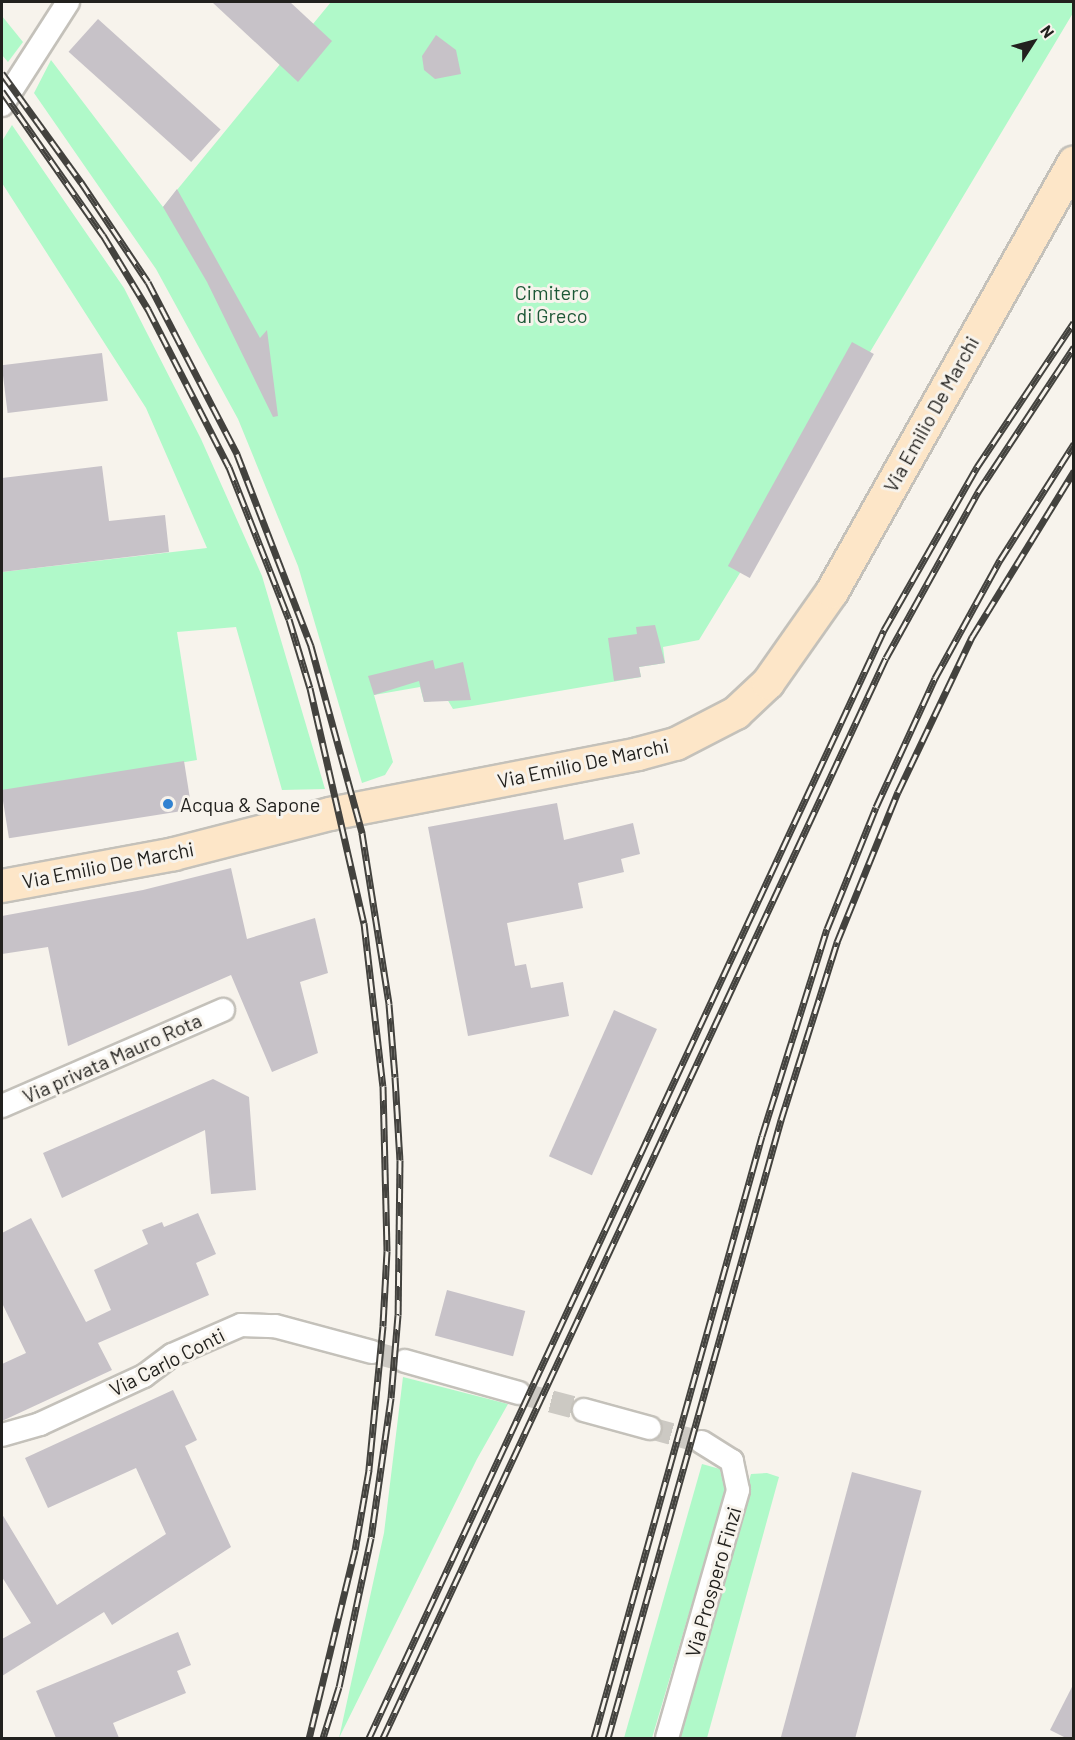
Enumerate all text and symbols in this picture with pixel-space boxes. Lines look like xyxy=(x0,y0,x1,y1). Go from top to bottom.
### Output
north arrow xyxy=(1003,12,1063,72)
text: N xyxy=(1037,21,1059,41)
park label: Cimitero di Greco xyxy=(515,280,589,327)
street label: Via Emilio De Marchi xyxy=(878,332,984,496)
street label: Via Emilio De Marchi xyxy=(495,733,671,793)
place label: Acqua & Sapone xyxy=(180,792,320,816)
marker: Acqua & Sapone xyxy=(161,797,175,811)
street label: Via Emilio De Marchi xyxy=(20,837,196,893)
street label: Via privata Mauro Rota xyxy=(19,1008,205,1108)
street label: Via Carlo Conti xyxy=(105,1323,229,1401)
street label: Via Prospero Finzi xyxy=(680,1504,746,1660)

